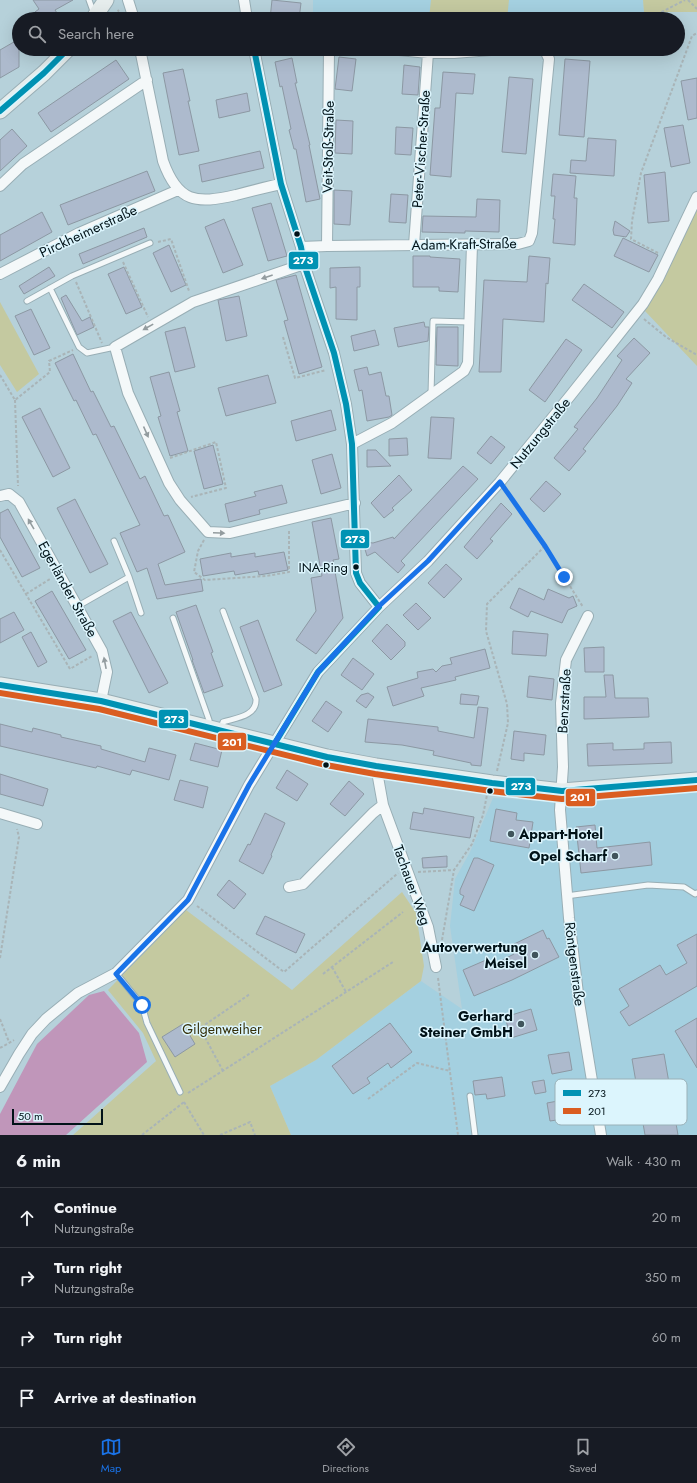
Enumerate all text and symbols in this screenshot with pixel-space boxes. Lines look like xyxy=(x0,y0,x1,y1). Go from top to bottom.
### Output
search box xyxy=(12,12,685,56)
icon: search xyxy=(26,23,48,45)
text: Search here xyxy=(58,23,134,45)
street label: Peter-Vischer-Straße xyxy=(407,89,435,209)
street label: Veit-Stoß-Straße xyxy=(317,101,339,193)
street label: Pirckheimerstraße xyxy=(36,200,140,262)
unlabelled marker xyxy=(292,229,302,239)
street label: Adam-Kraft-Straße xyxy=(411,233,517,255)
line badge: 273 xyxy=(288,251,319,270)
text: 273 xyxy=(293,252,314,268)
one-way arrow xyxy=(261,274,273,280)
one-way arrow xyxy=(142,324,154,330)
street label: Nutzungstraße xyxy=(505,393,575,473)
one-way arrow xyxy=(143,427,149,438)
one-way arrow xyxy=(28,518,35,530)
line badge: 273 xyxy=(340,529,370,549)
one-way arrow xyxy=(213,530,226,536)
text: 273 xyxy=(345,531,366,547)
street label: Egerländer Straße xyxy=(33,537,103,641)
place label: INA-Ring xyxy=(299,558,348,577)
marker: INA-Ring xyxy=(351,562,361,572)
route end xyxy=(555,568,573,586)
one-way arrow xyxy=(102,657,108,669)
street label: Benzstraße xyxy=(552,668,576,734)
line badge: 273 xyxy=(158,709,189,729)
text: 273 xyxy=(164,711,185,727)
line badge: 201 xyxy=(217,732,247,751)
text: 201 xyxy=(222,734,242,750)
unlabelled marker xyxy=(321,760,331,770)
line badge: 273 xyxy=(505,777,536,796)
text: 273 xyxy=(511,778,532,794)
unlabelled marker xyxy=(485,786,495,796)
line badge: 201 xyxy=(565,788,596,807)
text: 201 xyxy=(570,789,590,805)
place label: Appart-Hotel xyxy=(518,824,603,844)
marker: Appart-Hotel xyxy=(506,829,516,839)
street label: Tachauer Weg xyxy=(388,842,436,928)
place label: Opel Scharf xyxy=(529,846,608,866)
marker: Opel Scharf xyxy=(610,851,620,861)
street label: Röntgenstraße xyxy=(560,921,590,1007)
place label: Autoverwertung Meisel xyxy=(421,937,527,973)
marker: Autoverwertung Meisel xyxy=(530,950,540,960)
route start xyxy=(133,996,151,1014)
place label: Gerhard Steiner GmbH xyxy=(419,1006,513,1042)
park label: Gilgenweiher xyxy=(182,1019,262,1039)
marker: Gerhard Steiner GmbH xyxy=(516,1019,526,1029)
legend xyxy=(555,1079,687,1125)
text: 273 xyxy=(588,1085,606,1101)
text: 201 xyxy=(588,1103,606,1119)
scale bar xyxy=(12,1107,103,1126)
text: 50 m xyxy=(18,1108,43,1124)
text: 6 min xyxy=(16,1149,61,1173)
text: Walk · 430 m xyxy=(606,1152,681,1171)
text: Continue xyxy=(54,1197,117,1219)
icon: ahead xyxy=(16,1207,38,1229)
text: 20 m xyxy=(652,1208,681,1227)
text: Nutzungstraße xyxy=(54,1219,134,1238)
text: Turn right xyxy=(54,1257,122,1279)
icon: right xyxy=(16,1267,38,1289)
text: 350 m xyxy=(645,1268,681,1287)
text: Nutzungstraße xyxy=(54,1279,134,1298)
icon: right xyxy=(16,1327,38,1349)
text: Turn right xyxy=(54,1327,122,1349)
text: 60 m xyxy=(652,1328,681,1347)
icon: arrive xyxy=(16,1387,38,1409)
text: Arrive at destination xyxy=(54,1387,196,1409)
tab: Map xyxy=(100,1436,122,1476)
tab: Directions xyxy=(322,1436,369,1476)
tab: Saved xyxy=(569,1436,597,1476)

